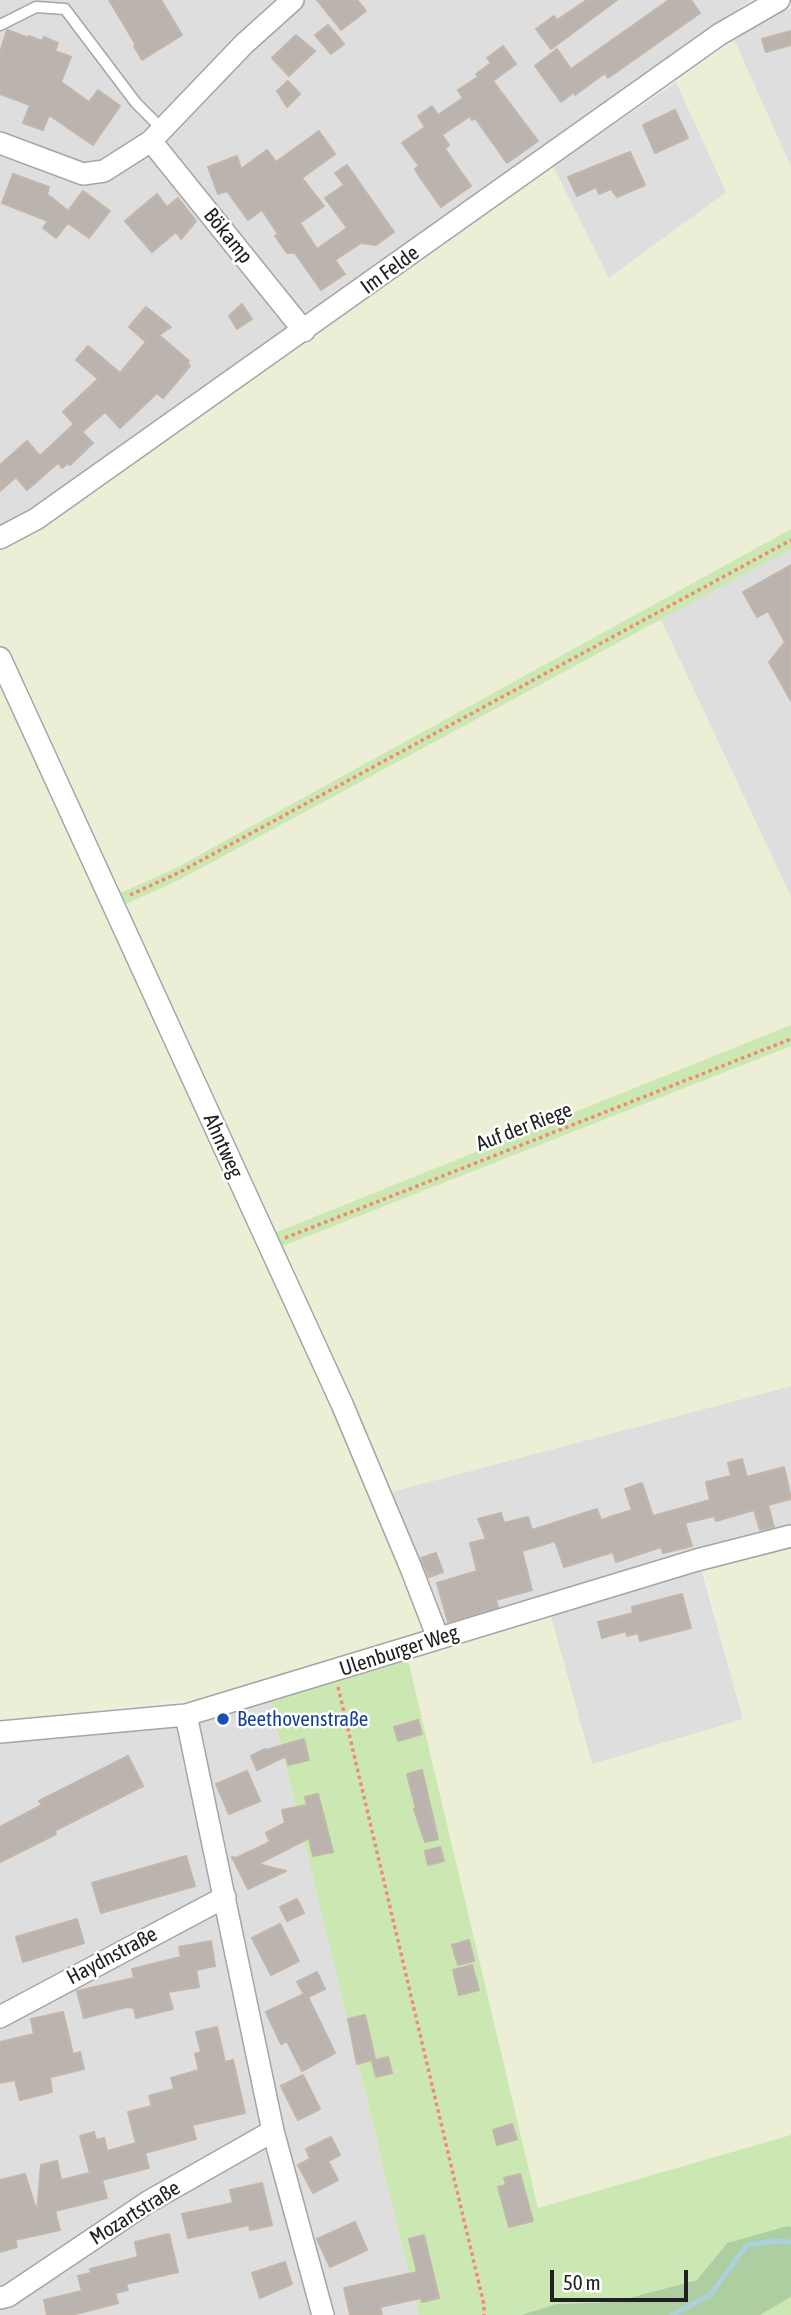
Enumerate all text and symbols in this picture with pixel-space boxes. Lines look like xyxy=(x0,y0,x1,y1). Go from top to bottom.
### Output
street label: Bökamp xyxy=(198,203,258,269)
street label: Im Felde xyxy=(356,240,424,300)
street label: Auf der Riege xyxy=(472,1097,576,1157)
street label: Ahntweg xyxy=(198,1110,248,1182)
street label: Ulenburger Weg xyxy=(336,1620,462,1682)
place label: Beethovenstraße xyxy=(237,1706,368,1732)
marker: Beethovenstraße xyxy=(215,1711,231,1727)
street label: Haydnstraße xyxy=(62,1922,162,1990)
street label: Mozartstraße xyxy=(85,2175,185,2251)
scale bar xyxy=(553,2256,691,2300)
text: 50 m xyxy=(563,2270,601,2294)

